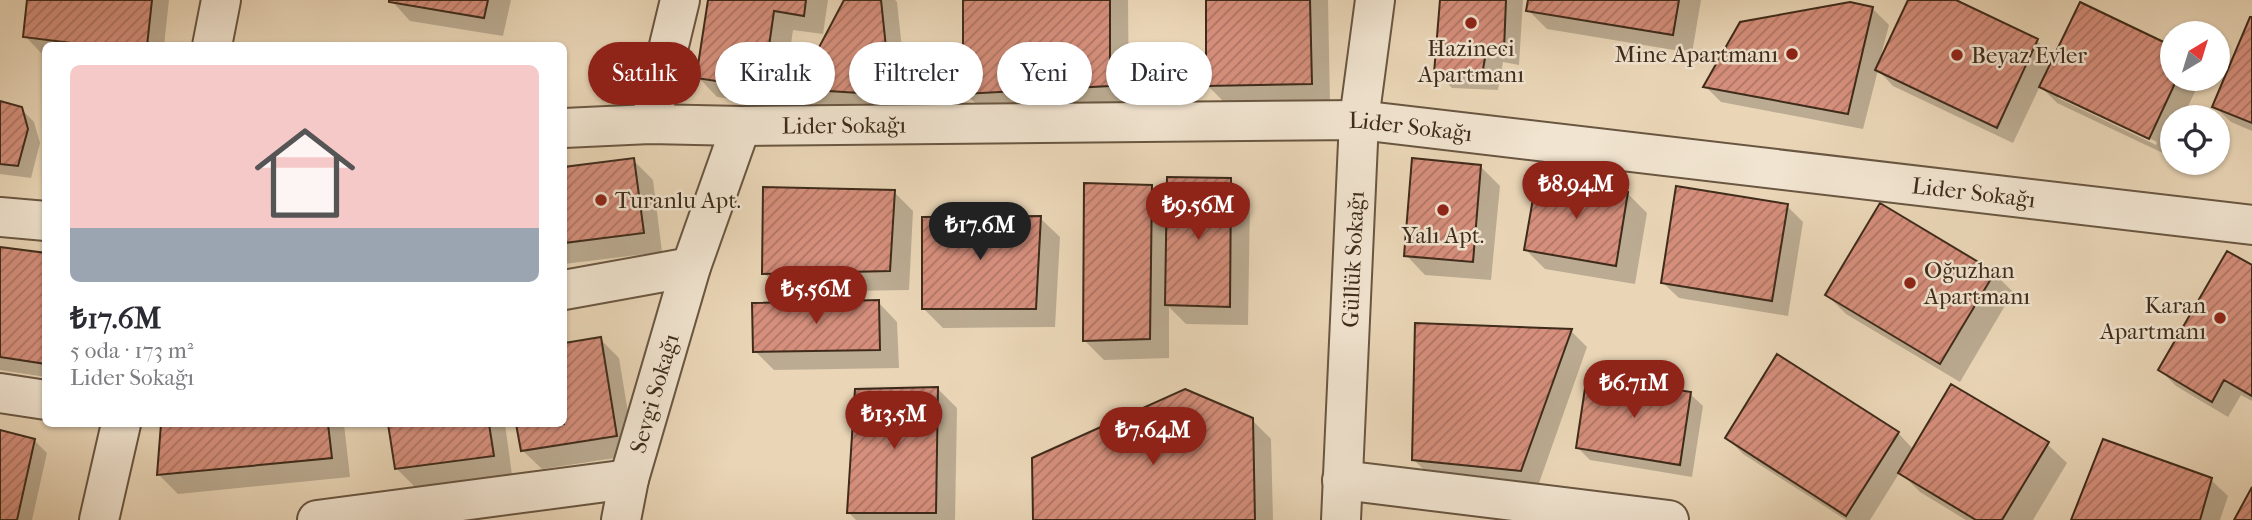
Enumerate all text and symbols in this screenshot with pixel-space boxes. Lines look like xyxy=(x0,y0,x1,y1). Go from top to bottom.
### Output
marker: Hazineci Apartmanı xyxy=(1463,15,1479,31)
north arrow xyxy=(2160,21,2230,91)
map controls xyxy=(2160,21,2230,175)
place label: Hazineci Apartmanı xyxy=(1417,35,1524,88)
place label: Mine Apartmanı xyxy=(1615,41,1778,68)
chip: Satılık xyxy=(588,42,701,105)
chip: Kiralık xyxy=(715,42,835,105)
chip: Filtreler xyxy=(849,42,983,105)
chip: Yeni xyxy=(997,42,1092,105)
chip: Daire xyxy=(1106,42,1212,105)
place label: Beyaz Evler xyxy=(1971,42,2087,69)
marker: Mine Apartmanı xyxy=(1784,46,1800,62)
marker: Beyaz Evler xyxy=(1949,47,1965,63)
button: locate xyxy=(2160,105,2230,175)
street label: Lider Sokağı xyxy=(1349,107,1474,147)
icon: home xyxy=(242,110,368,236)
street label: Lider Sokağı xyxy=(782,111,906,140)
pin: ₺8.94M xyxy=(1519,162,1633,221)
text: ₺8.94M xyxy=(1538,170,1614,197)
street label: Lider Sokağı xyxy=(1910,172,2037,213)
pin: ₺9.56M xyxy=(1141,182,1255,242)
place label: Turanlu Apt. xyxy=(615,187,741,214)
street label: Güllük Sokağı xyxy=(1337,190,1370,328)
text: ₺9.56M xyxy=(1162,191,1234,218)
marker: Turanlu Apt. xyxy=(593,192,609,208)
pin: ₺17.6M xyxy=(923,202,1037,262)
marker: Yalı Apt. xyxy=(1435,202,1451,218)
text: ₺17.6M xyxy=(945,211,1015,238)
place label: Yalı Apt. xyxy=(1401,222,1484,249)
place label: Oğuzhan Apartmanı xyxy=(1923,257,2030,310)
pin: ₺5.56M xyxy=(759,266,873,326)
text: ₺5.56M xyxy=(781,275,851,302)
marker: Oğuzhan Apartmanı xyxy=(1902,275,1918,291)
place label: Karan Apartmanı xyxy=(2099,292,2207,345)
text: ₺17.6M xyxy=(70,301,161,336)
marker: Karan Apartmanı xyxy=(2212,310,2228,326)
street label: Sevgi Sokağı xyxy=(624,330,685,456)
text: 5 oda · 173 m² xyxy=(70,337,193,364)
pin: ₺6.71M xyxy=(1577,360,1691,420)
text: Lider Sokağı xyxy=(70,364,194,391)
text: ₺6.71M xyxy=(1599,369,1669,396)
pin: ₺13.5M xyxy=(837,392,951,451)
text: ₺13.5M xyxy=(861,400,927,427)
pin: ₺7.64M xyxy=(1096,407,1210,467)
text: ₺7.64M xyxy=(1115,416,1191,443)

